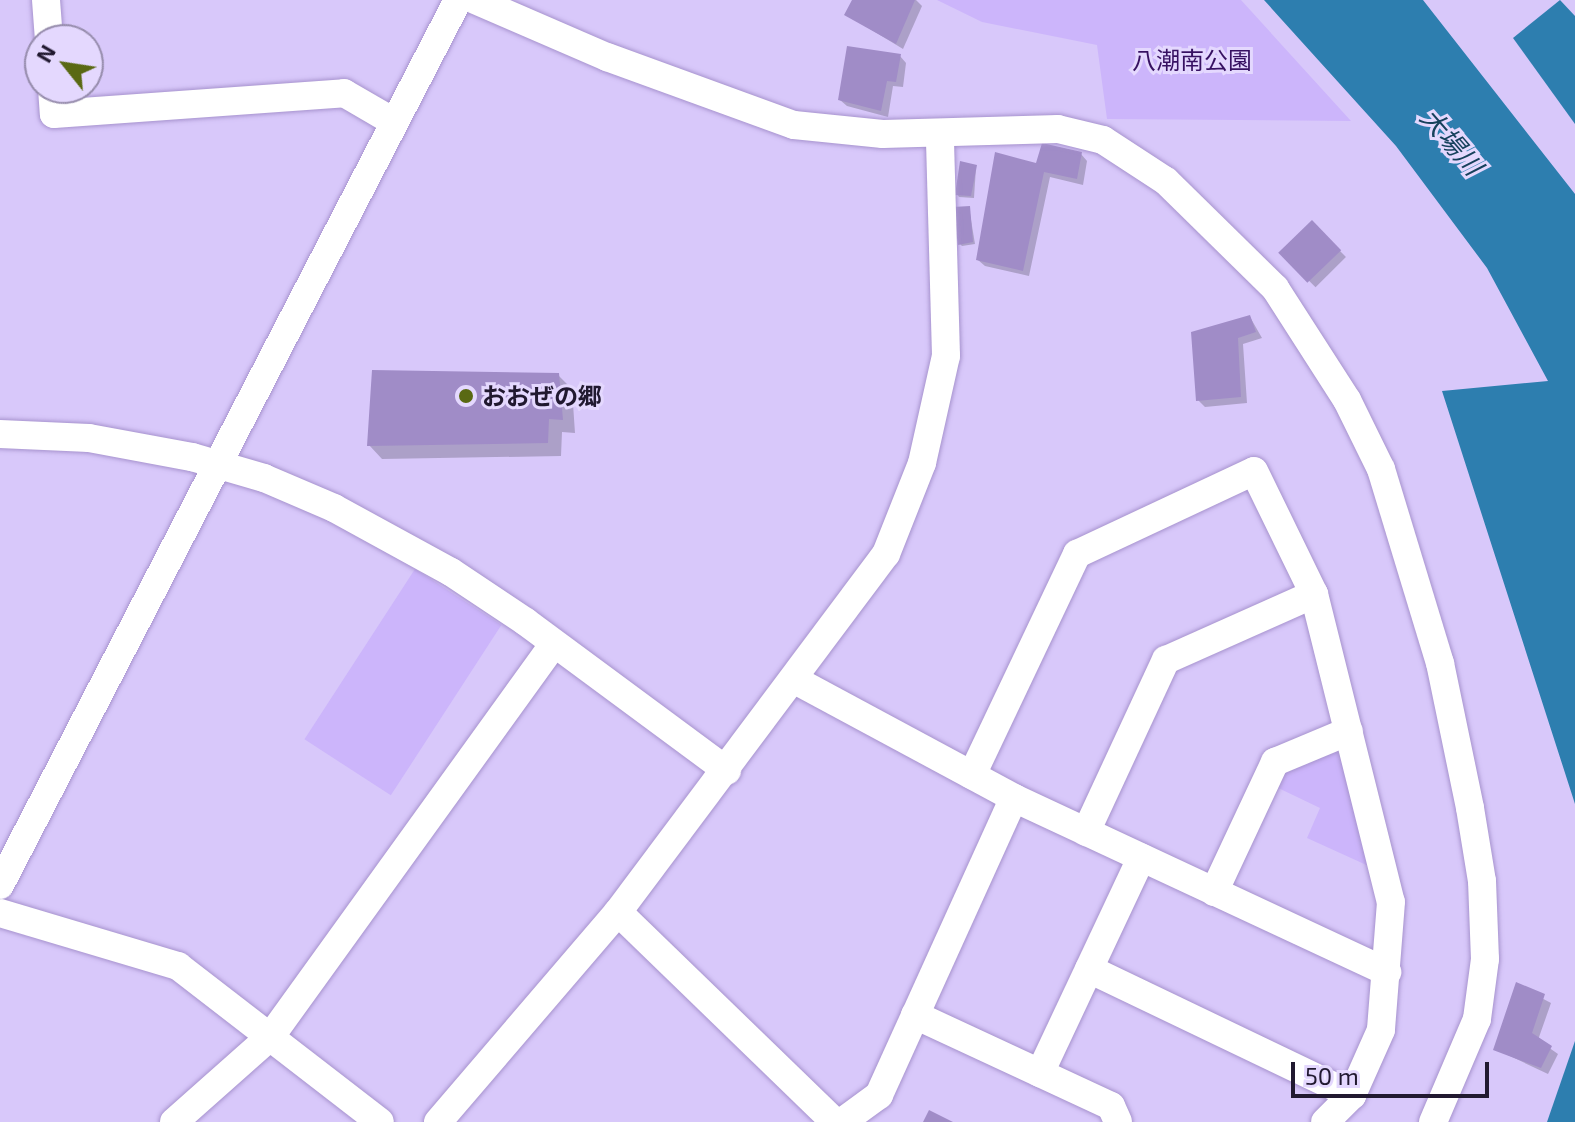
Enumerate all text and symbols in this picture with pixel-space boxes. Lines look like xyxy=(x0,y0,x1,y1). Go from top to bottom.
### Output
north arrow xyxy=(24,24,104,104)
text: N xyxy=(30,40,60,66)
park label: 八潮南公園 xyxy=(1132,46,1252,74)
water label: 大場川 xyxy=(1415,101,1489,181)
place label: おおぜの郷 xyxy=(482,382,602,410)
marker: おおぜの郷 xyxy=(457,387,475,405)
scale bar xyxy=(1295,1046,1493,1096)
text: 50 m xyxy=(1305,1061,1359,1090)

